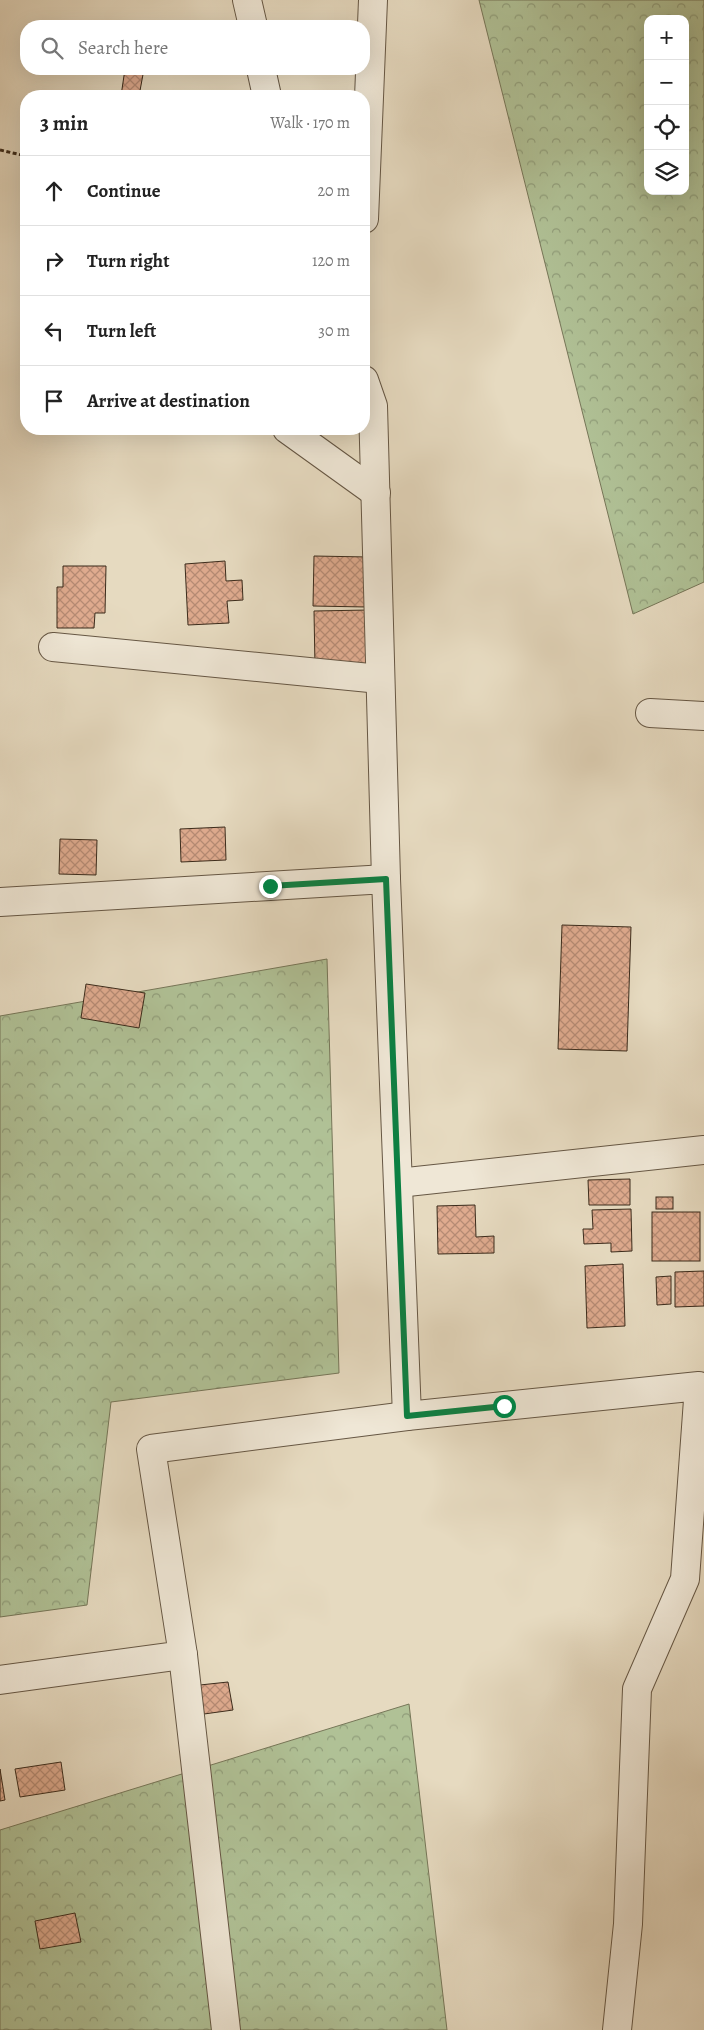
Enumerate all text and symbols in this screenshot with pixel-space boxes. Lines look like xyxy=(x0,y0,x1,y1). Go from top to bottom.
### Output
map controls xyxy=(644,15,689,195)
button: + xyxy=(644,15,689,60)
search box xyxy=(20,20,370,75)
icon: search xyxy=(38,34,66,62)
text: Search here xyxy=(78,35,168,61)
button: − xyxy=(644,60,689,105)
button: locate xyxy=(644,105,689,150)
text: 3 min xyxy=(40,109,88,137)
text: Walk · 170 m xyxy=(270,112,350,134)
button: layers xyxy=(644,150,689,195)
icon: ahead xyxy=(40,177,68,205)
text: Continue xyxy=(87,178,161,204)
text: 20 m xyxy=(317,180,350,202)
icon: right xyxy=(40,247,68,275)
text: Turn right xyxy=(87,248,169,274)
text: 120 m xyxy=(312,250,350,272)
icon: left xyxy=(40,317,68,345)
text: Turn left xyxy=(87,318,156,344)
text: 30 m xyxy=(318,320,350,342)
icon: arrive xyxy=(40,387,68,415)
text: Arrive at destination xyxy=(87,388,250,414)
route end xyxy=(259,875,282,898)
route start xyxy=(493,1395,516,1418)

